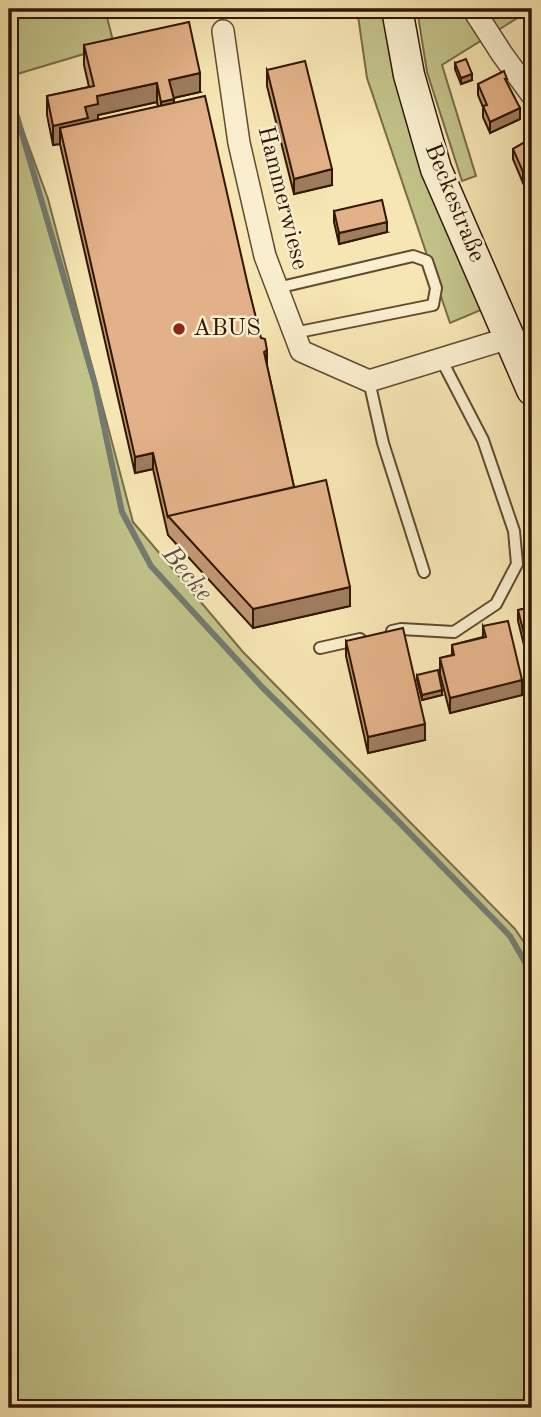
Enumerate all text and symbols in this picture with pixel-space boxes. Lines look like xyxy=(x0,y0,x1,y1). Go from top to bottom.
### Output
street label: Hammerwiese xyxy=(253,124,311,272)
street label: Beckestraße xyxy=(419,140,489,266)
place label: ABUS xyxy=(193,317,261,341)
marker: ABUS xyxy=(171,321,187,337)
water label: Becke xyxy=(156,541,217,606)

